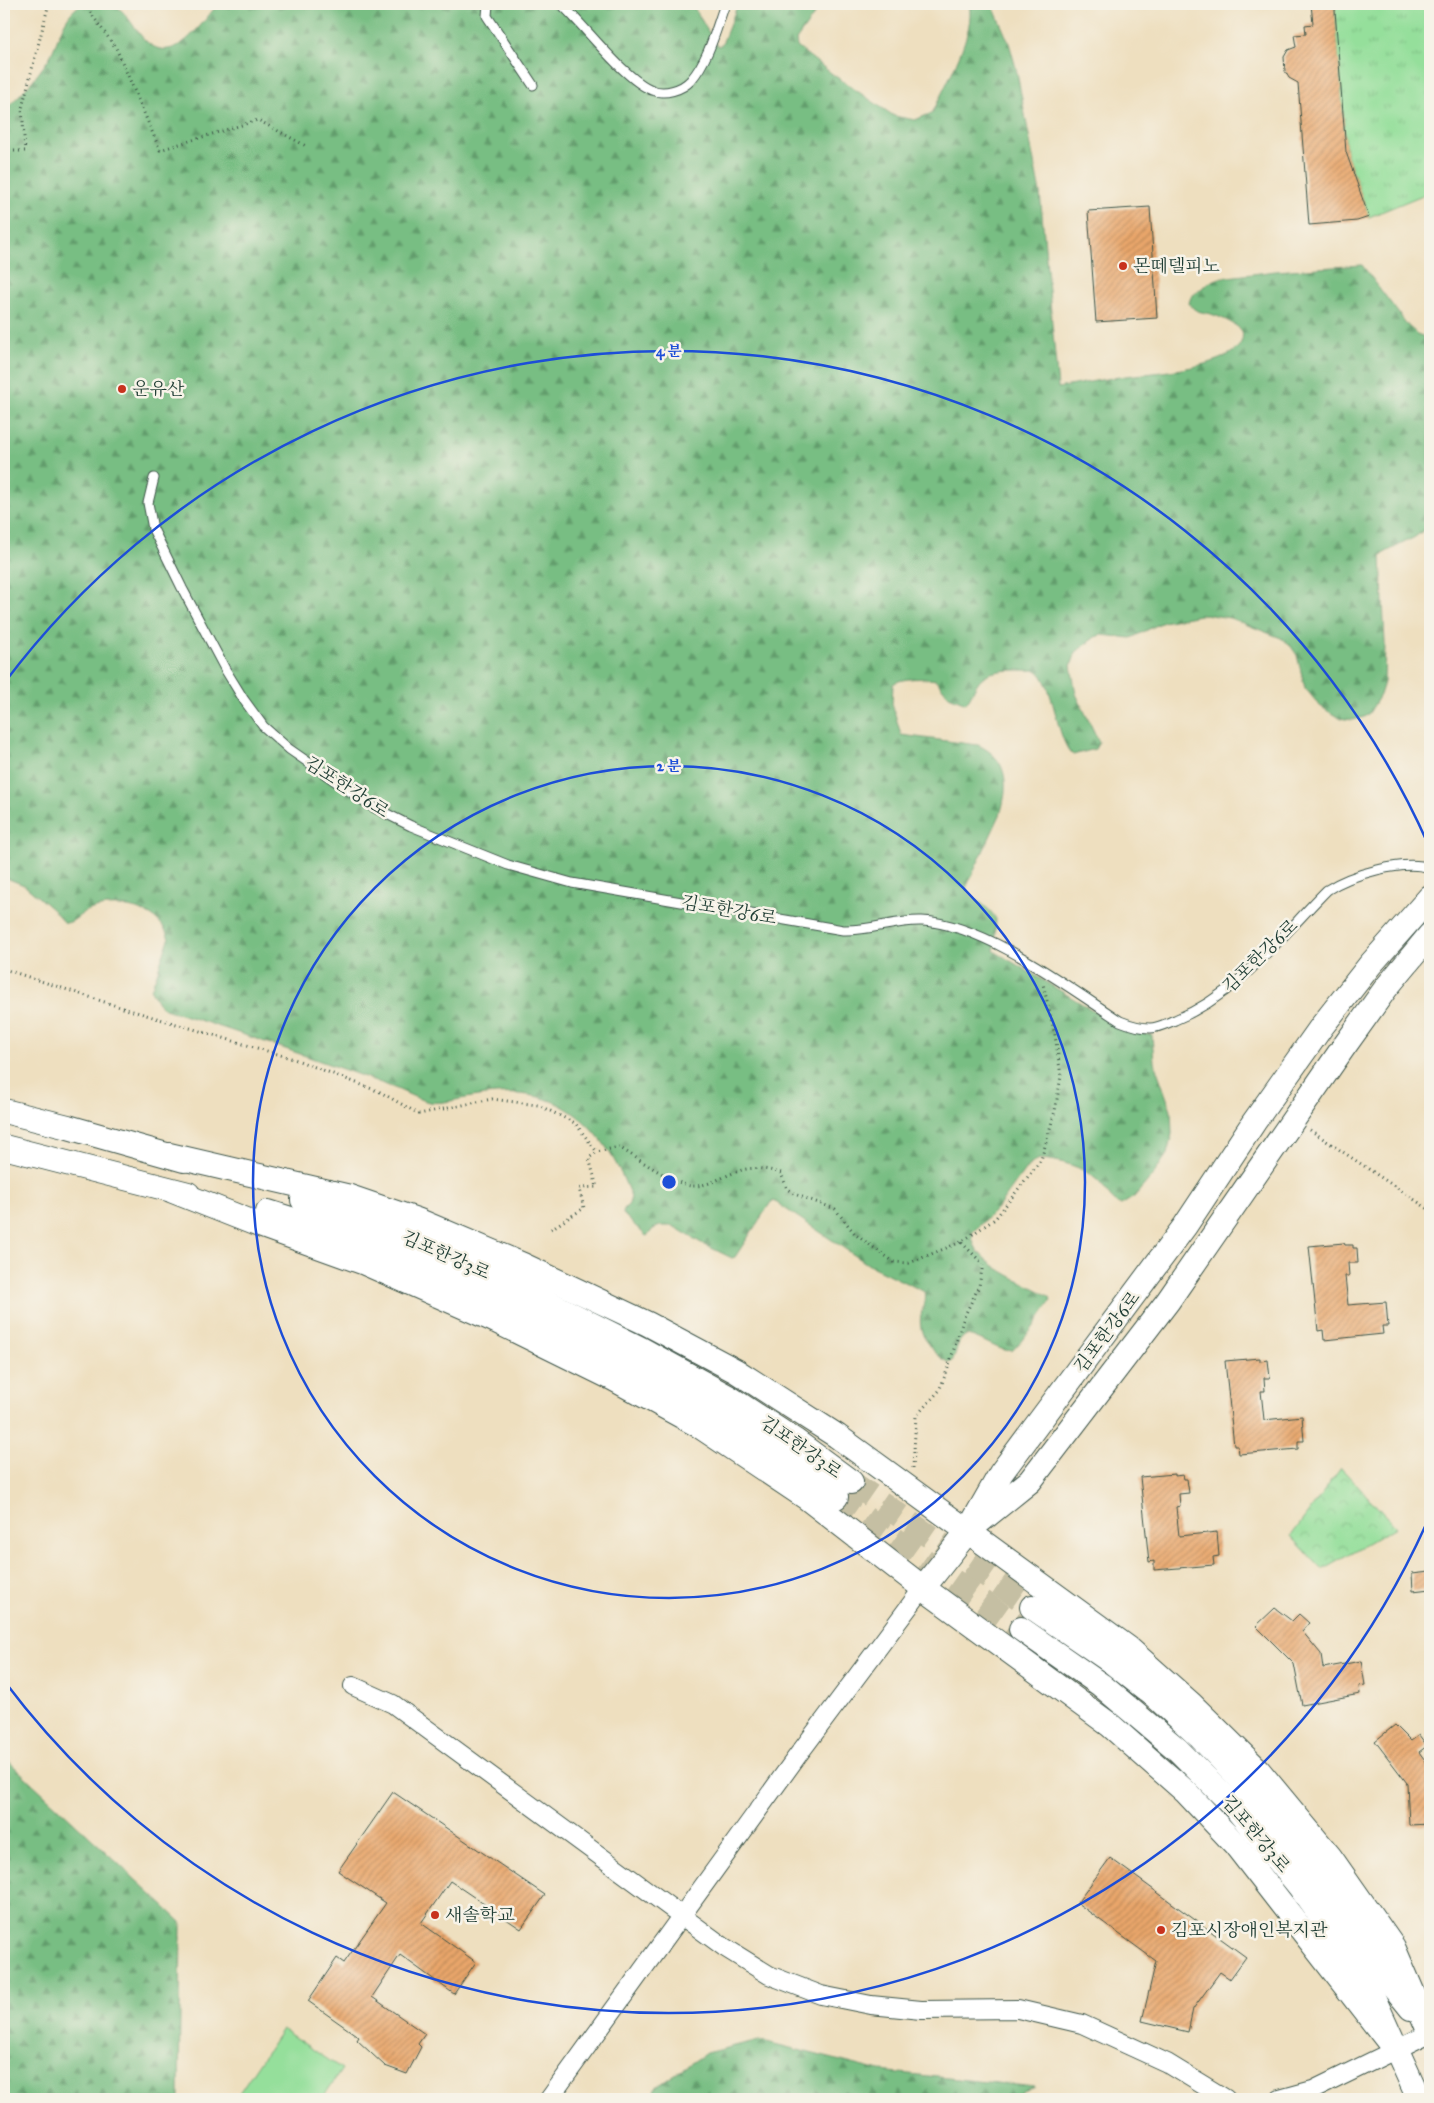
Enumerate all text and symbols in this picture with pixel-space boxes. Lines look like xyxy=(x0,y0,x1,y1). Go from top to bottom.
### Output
place label: 몬떼델피노 xyxy=(1133,255,1220,277)
marker: 몬떼델피노 xyxy=(1117,260,1129,272)
text: 4 분 xyxy=(656,342,682,361)
place label: 운유산 xyxy=(132,378,185,400)
marker: 운유산 xyxy=(116,383,128,395)
street label: 김포한강6로 xyxy=(301,752,393,822)
text: 2 분 xyxy=(656,757,682,775)
street label: 김포한강6로 xyxy=(680,891,778,929)
street label: 김포한강6로 xyxy=(1218,915,1302,997)
centre of rings xyxy=(660,1173,678,1191)
street label: 김포한강3로 xyxy=(399,1226,493,1284)
street label: 김포한강6로 xyxy=(1069,1287,1145,1377)
street label: 김포한강3로 xyxy=(756,1411,846,1483)
street label: 김포한강3로 xyxy=(1217,1791,1295,1877)
place label: 새솔학교 xyxy=(445,1904,515,1926)
marker: 새솔학교 xyxy=(429,1909,441,1921)
place label: 김포시장애인복지관 xyxy=(1171,1919,1328,1941)
marker: 김포시장애인복지관 xyxy=(1155,1924,1167,1936)

